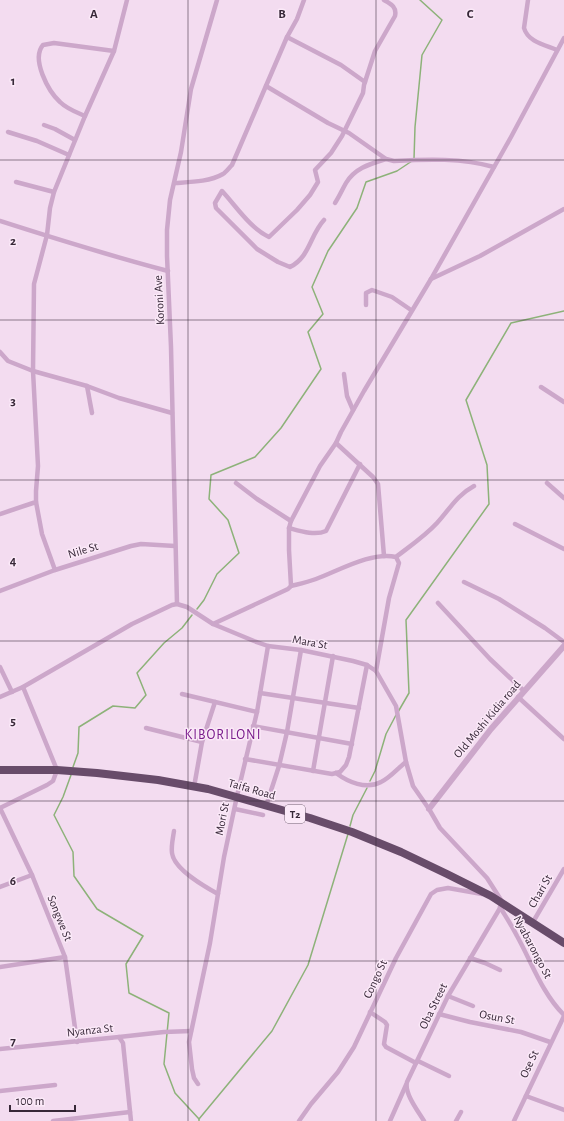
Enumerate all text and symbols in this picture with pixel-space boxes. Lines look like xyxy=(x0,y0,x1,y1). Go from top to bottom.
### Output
text: A xyxy=(90,8,98,21)
text: B xyxy=(278,8,286,21)
text: C xyxy=(467,8,474,21)
text: 1 xyxy=(11,75,15,88)
text: 2 xyxy=(10,235,16,248)
street label: Koroni Ave xyxy=(152,275,166,325)
text: 3 xyxy=(10,395,16,408)
street label: Nile St xyxy=(66,540,100,560)
text: 4 xyxy=(10,555,17,568)
street label: Mara St xyxy=(291,633,329,651)
street label: Old Moshi Kidia road xyxy=(451,678,523,760)
text: 5 xyxy=(10,715,16,728)
district label: KIBORILONI xyxy=(185,728,261,742)
street label: Taifa Road xyxy=(227,777,277,801)
street label: Mori St xyxy=(213,801,231,836)
road number: T2 xyxy=(285,805,305,823)
street label: Chari St xyxy=(526,872,554,910)
text: 6 xyxy=(10,875,16,888)
street label: Songwe St xyxy=(45,893,75,943)
street label: Nyabarongo St xyxy=(511,914,555,981)
street label: Congo St xyxy=(361,958,389,1000)
street label: Oba Street xyxy=(417,981,449,1031)
street label: Osun St xyxy=(478,1008,516,1026)
street label: Nyanza St xyxy=(66,1022,114,1039)
text: 7 xyxy=(10,1035,16,1048)
street label: Ose St xyxy=(517,1048,541,1080)
scale bar xyxy=(10,1087,75,1113)
text: 100 m xyxy=(16,1095,44,1107)

